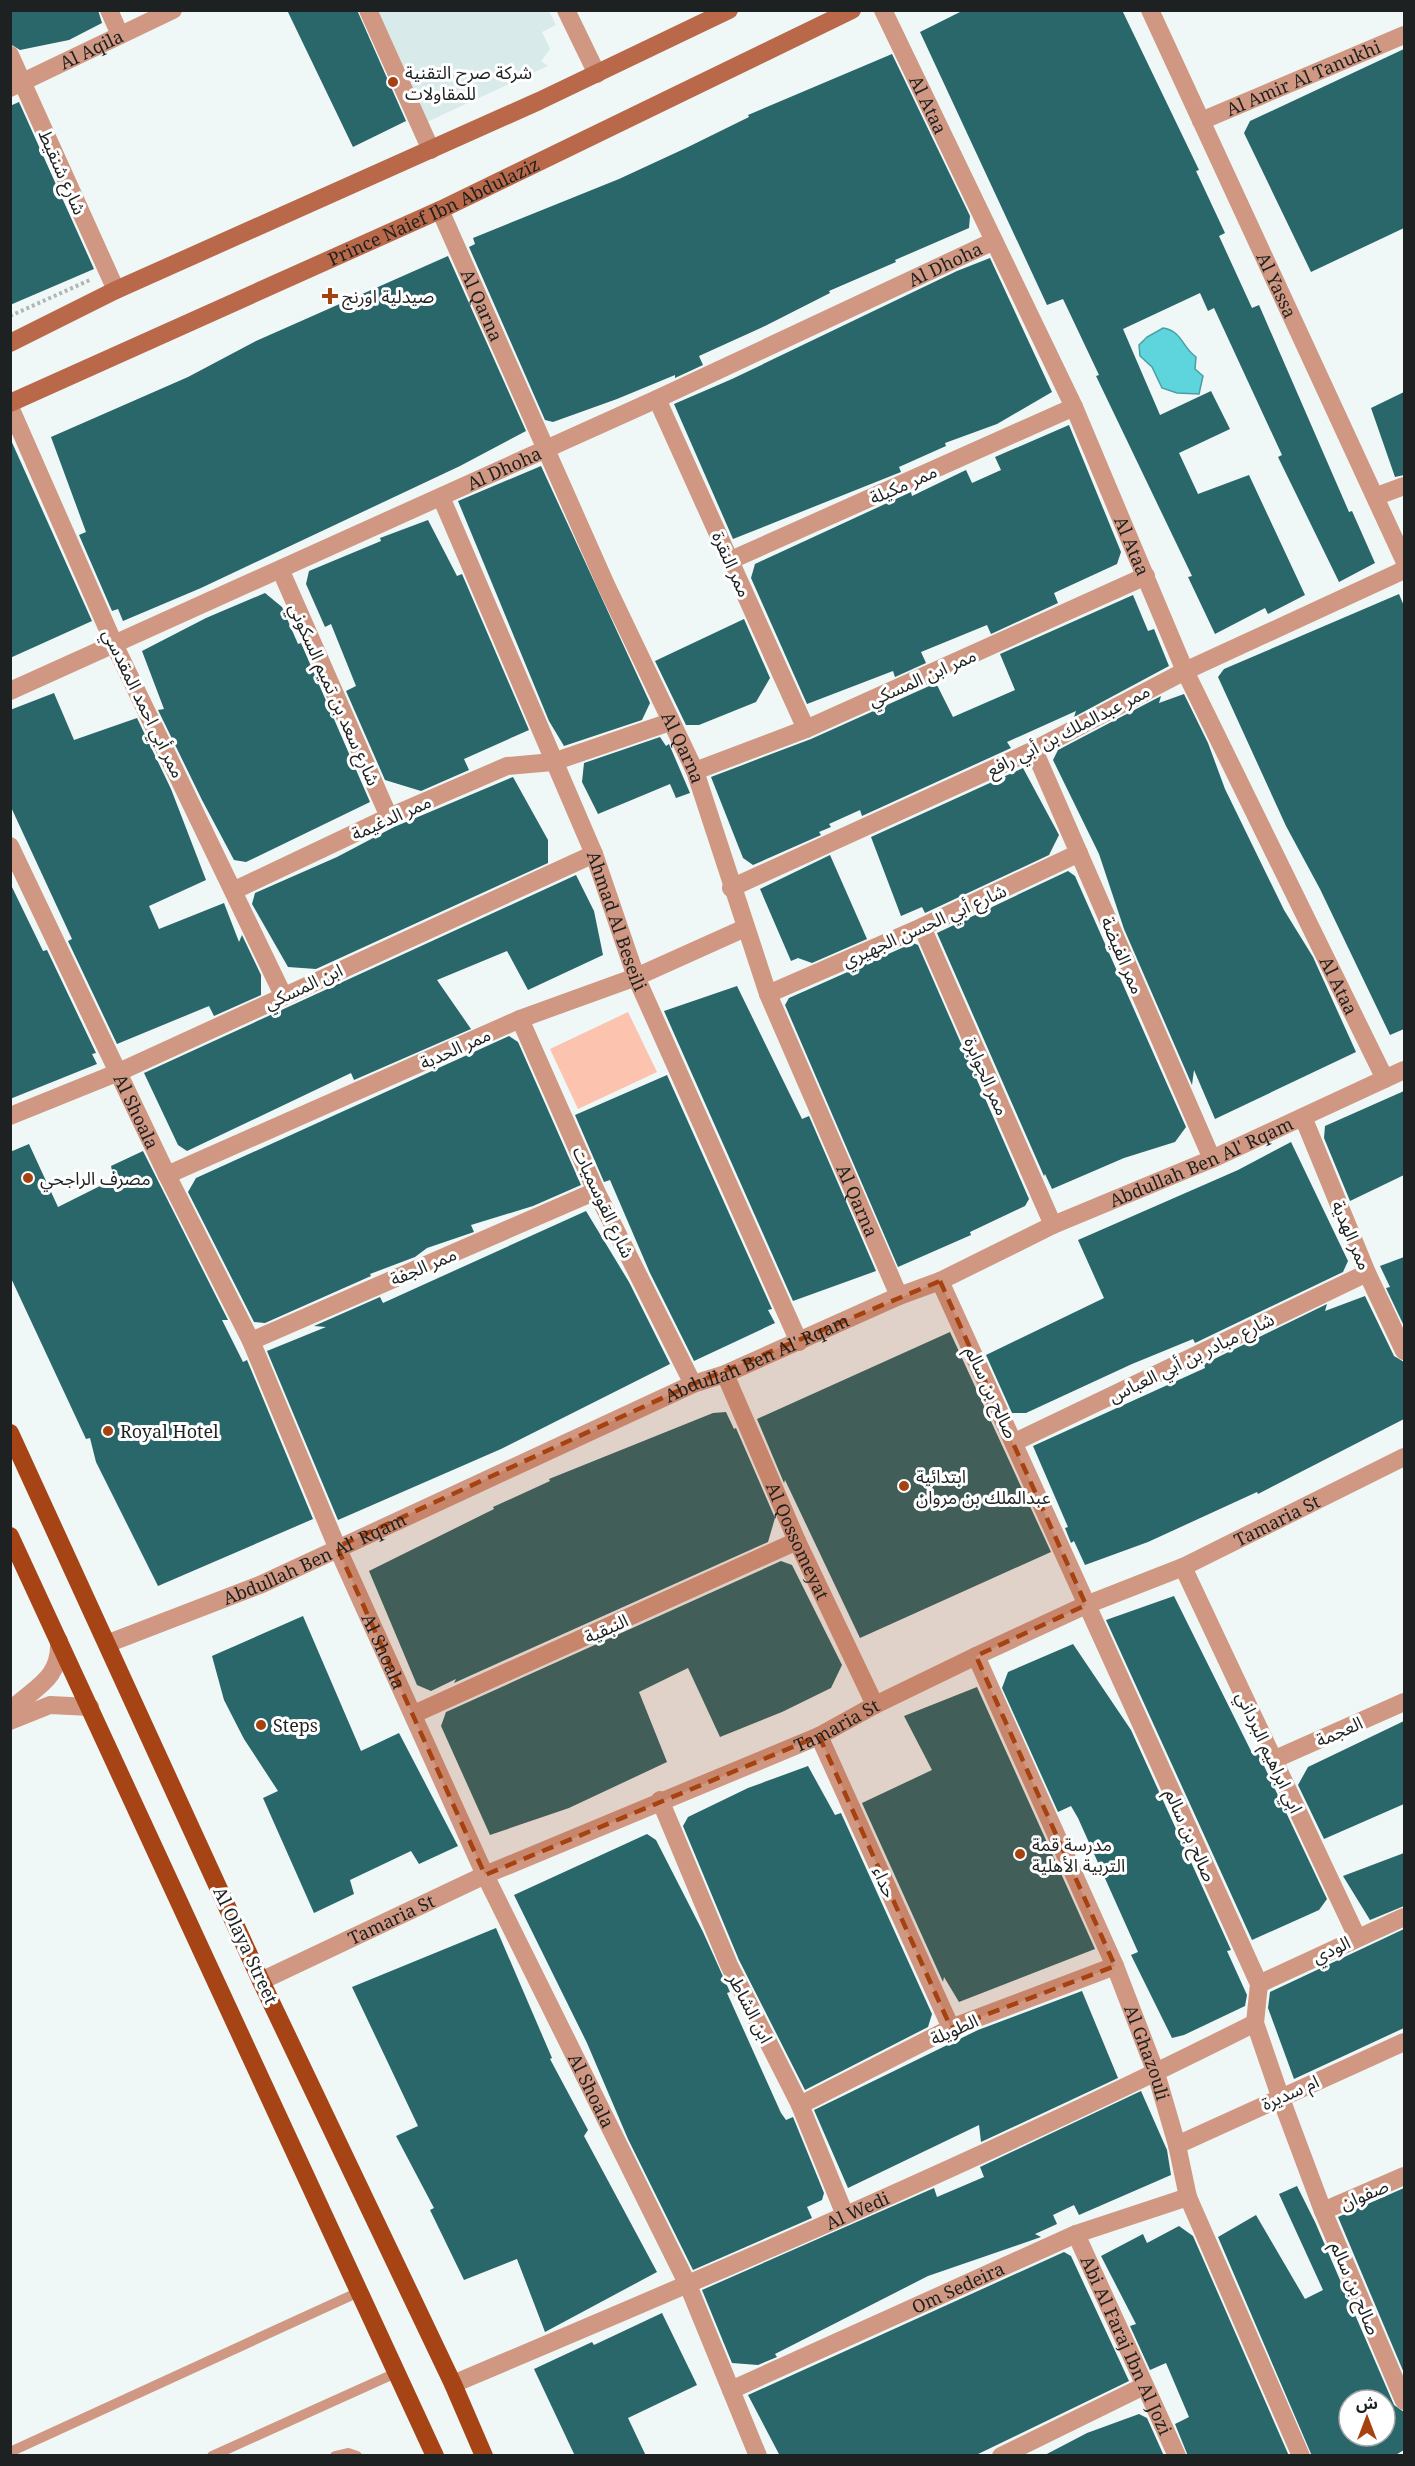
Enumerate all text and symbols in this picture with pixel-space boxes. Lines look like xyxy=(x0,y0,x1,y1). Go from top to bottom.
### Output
street label: Al Aqila xyxy=(55,24,127,75)
street label: Al Amir Al Tanukhi xyxy=(1222,34,1385,121)
place label: شركة صرح التقنية للمقاولات xyxy=(405,60,532,105)
street label: Al Ataa xyxy=(904,71,953,138)
marker: شركة صرح التقنية للمقاولات xyxy=(386,75,400,89)
street label: شارع شنقيط xyxy=(31,126,92,220)
street label: Prince Naief Ibn Abdulaziz xyxy=(324,152,543,271)
street label: Al Dhoha xyxy=(904,236,986,292)
street label: Al Yassa xyxy=(1252,248,1303,322)
street label: Al Qarna xyxy=(456,265,509,345)
place label: صيدلية اورنج xyxy=(342,284,434,310)
marker: صيدلية اورنج xyxy=(323,289,337,303)
street label: Al Dhoha xyxy=(463,441,545,495)
street label: ممر مكيلة xyxy=(866,459,940,509)
street label: Al Ataa xyxy=(1109,512,1155,579)
street label: ممر النقرة xyxy=(707,527,757,601)
street label: شارع سعد بن تميم السكوني xyxy=(281,599,386,790)
street label: ممر أبي احمد المقدسي xyxy=(95,624,191,783)
street label: ممر ابن المسكي xyxy=(864,643,981,713)
street label: ممر عبدالملك بن أبي رافع xyxy=(982,678,1155,784)
street label: Al Qarna xyxy=(656,707,710,786)
street label: ممر الدغيمة xyxy=(347,789,435,845)
street label: Ahmad Al Beseili xyxy=(582,848,653,995)
street label: شارع أبي الحسن الجهيري xyxy=(838,878,1011,975)
street label: ممر الفيضة xyxy=(1096,913,1150,997)
street label: Al Ataa xyxy=(1315,952,1364,1019)
street label: ابن المسكي xyxy=(260,957,347,1017)
street label: ممر الحدبة xyxy=(416,1022,494,1074)
street label: ممر الجوابرة xyxy=(959,1033,1015,1119)
street label: Al Shoala xyxy=(108,1070,165,1153)
street label: Abdullah Ben Al' Rqam xyxy=(1105,1111,1297,1212)
street label: شارع القوسميات xyxy=(565,1142,640,1263)
street label: Al Qarna xyxy=(831,1160,884,1240)
place label: مصرف الراجحي xyxy=(40,1166,151,1192)
marker: مصرف الراجحي xyxy=(21,1171,35,1185)
street label: ممر الهدية xyxy=(1327,1196,1377,1274)
street label: ممر الجفة xyxy=(386,1241,460,1291)
street label: شارع مبادر بن أبي العباس xyxy=(1104,1306,1279,1410)
street label: Abdullah Ben Al' Rqam xyxy=(660,1308,853,1408)
street label: صالح بن سالم xyxy=(958,1342,1024,1443)
place label: Royal Hotel xyxy=(120,1419,219,1443)
marker: Royal Hotel xyxy=(101,1424,115,1438)
place label: ابتدائية عبدالملك بن مروان xyxy=(916,1464,1051,1509)
street label: Al Qossomeyat xyxy=(761,1478,835,1603)
marker: ابتدائية عبدالملك بن مروان xyxy=(897,1479,911,1493)
street label: Tamaria St xyxy=(1230,1489,1324,1552)
street label: Abdullah Ben Al' Rqam xyxy=(219,1507,410,1610)
street label: النبقية xyxy=(580,1608,632,1648)
street label: Al Shoala xyxy=(356,1609,411,1693)
street label: ابي ابراهيم البرداني xyxy=(1229,1687,1309,1818)
street label: Tamaria St xyxy=(790,1693,883,1757)
street label: العجمة xyxy=(1312,1710,1366,1752)
place label: Steps xyxy=(273,1713,318,1737)
marker: Steps xyxy=(254,1718,268,1732)
street label: صالح بن سالم xyxy=(1158,1785,1222,1886)
place label: مدرسة قمة التربية الأهلية xyxy=(1032,1832,1125,1877)
marker: مدرسة قمة التربية الأهلية xyxy=(1013,1847,1027,1861)
street label: حداء xyxy=(868,1863,902,1901)
street label: Al Olaya Street xyxy=(208,1882,284,2008)
street label: Tamaria St xyxy=(344,1889,438,1950)
street label: الودي xyxy=(1308,1930,1355,1970)
street label: ابن الشاطر xyxy=(723,1968,779,2047)
street label: Al Ghazouli xyxy=(1119,2001,1175,2103)
street label: الطويلة xyxy=(926,2008,982,2050)
street label: Al Shoala xyxy=(563,2049,620,2132)
street label: ام سديرة xyxy=(1258,2069,1324,2118)
street label: صفوان xyxy=(1336,2173,1392,2215)
street label: Al Wedi xyxy=(822,2185,893,2235)
street label: صالح بن سالم xyxy=(1324,2238,1386,2339)
street label: Abi Al Faraj Ibn Al Jozi xyxy=(1075,2252,1178,2439)
street label: Om Sedeira xyxy=(908,2256,1008,2319)
north arrow xyxy=(1337,2388,1397,2448)
text: ش xyxy=(1356,2392,1378,2414)

